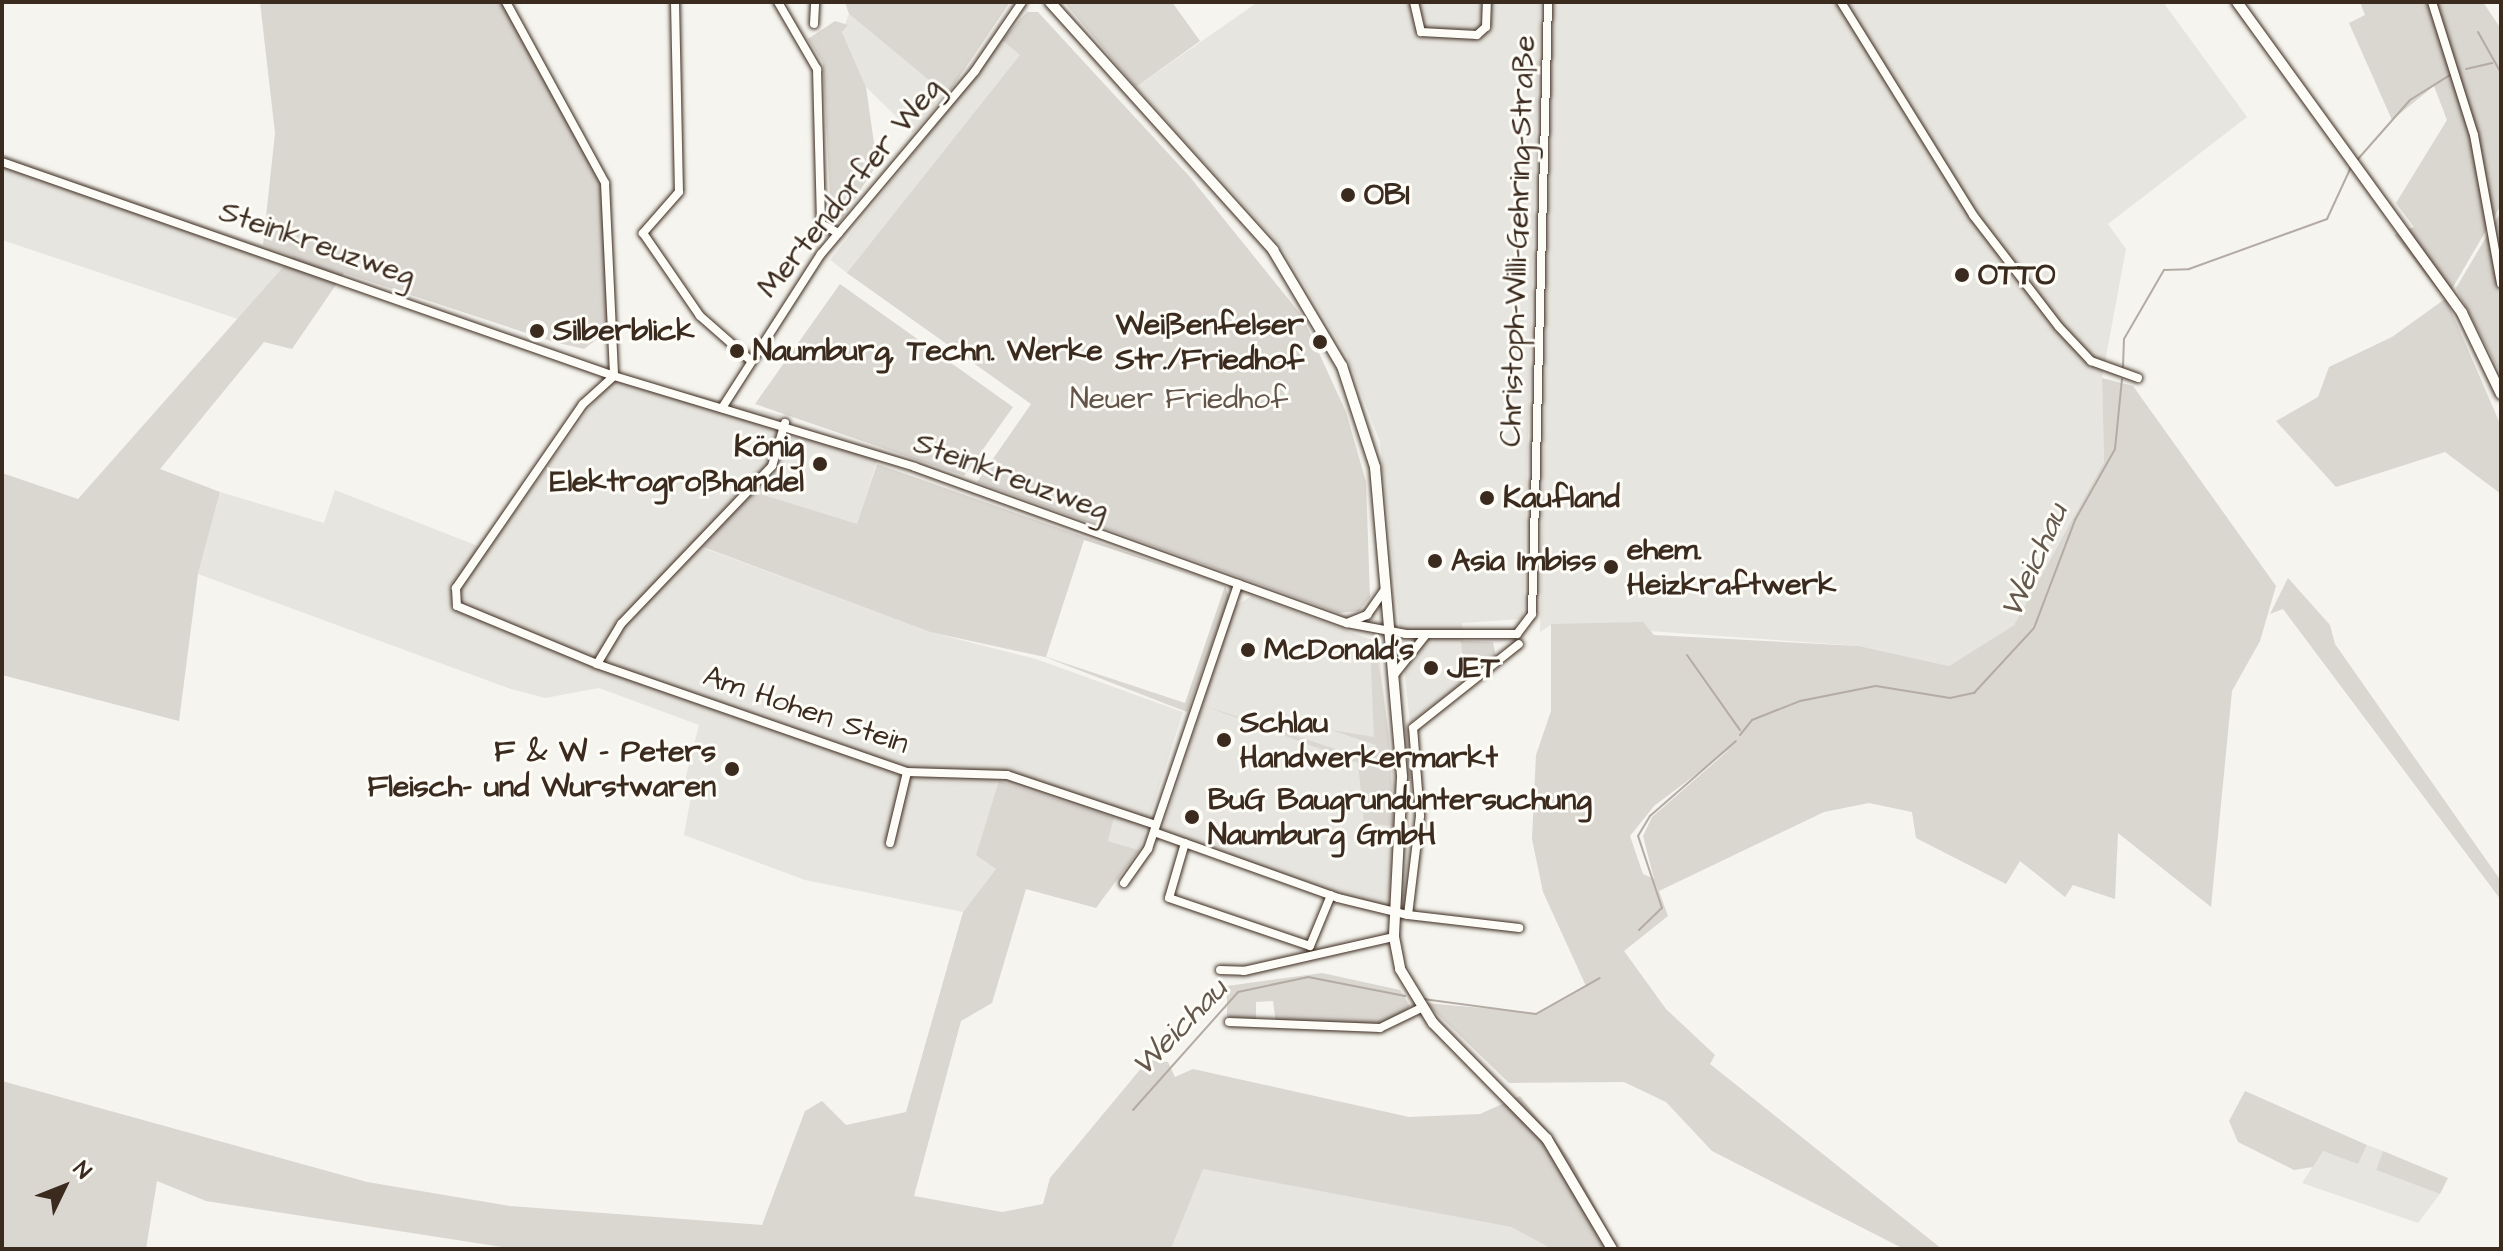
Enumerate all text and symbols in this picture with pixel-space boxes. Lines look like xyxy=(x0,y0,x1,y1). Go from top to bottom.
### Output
street label: Christoph-Willi-Gehring-Straße xyxy=(1493,35,1543,447)
street label: Mertendorfer Weg xyxy=(750,71,950,305)
place label: OBI xyxy=(1364,177,1410,213)
marker: OBI xyxy=(1339,186,1357,204)
street label: Steinkreuzweg xyxy=(214,194,420,294)
place label: OTTO xyxy=(1978,257,2056,293)
marker: OTTO xyxy=(1953,266,1971,284)
place label: Weißenfelser Str./Friedhof xyxy=(1115,307,1304,378)
place label: Silberblick xyxy=(553,313,695,349)
marker: Silberblick xyxy=(528,322,546,340)
place label: Naumburg, Techn. Werke xyxy=(753,333,1103,369)
marker: Weißenfelser Str./Friedhof xyxy=(1311,333,1329,351)
marker: Naumburg, Techn. Werke xyxy=(728,342,746,360)
park label: Neuer Friedhof xyxy=(1070,381,1288,417)
street label: Steinkreuzweg xyxy=(909,425,1113,529)
place label: König Elektrogroßhandel xyxy=(550,429,804,500)
marker: König Elektrogroßhandel xyxy=(811,455,829,473)
place label: Kaufland xyxy=(1503,480,1620,516)
marker: Kaufland xyxy=(1478,489,1496,507)
water label: Weichau xyxy=(1993,498,2077,624)
place label: ehem. Heizkraftwerk xyxy=(1627,532,1836,602)
place label: Asia Imbiss xyxy=(1451,543,1596,579)
marker: Asia Imbiss xyxy=(1426,552,1444,570)
marker: ehem. Heizkraftwerk xyxy=(1602,558,1620,576)
place label: McDonald's xyxy=(1264,632,1414,668)
marker: McDonald's xyxy=(1239,641,1257,659)
place label: JET xyxy=(1447,650,1499,686)
street label: Am Hohen Stein xyxy=(699,658,913,762)
marker: JET xyxy=(1422,659,1440,677)
place label: Schlau Handwerkermarkt xyxy=(1240,705,1498,776)
marker: Schlau Handwerkermarkt xyxy=(1215,731,1233,749)
place label: F & W - Peters Fleisch- und Wurstwaren xyxy=(367,734,716,804)
marker: F & W - Peters Fleisch- und Wurstwaren xyxy=(723,760,741,778)
place label: BuG Baugrunduntersuchung Naumburg GmbH xyxy=(1208,782,1592,852)
marker: BuG Baugrunduntersuchung Naumburg GmbH xyxy=(1183,808,1201,826)
water label: Weichau xyxy=(1124,971,1236,1085)
north arrow xyxy=(24,1147,104,1227)
text: N xyxy=(66,1155,98,1186)

